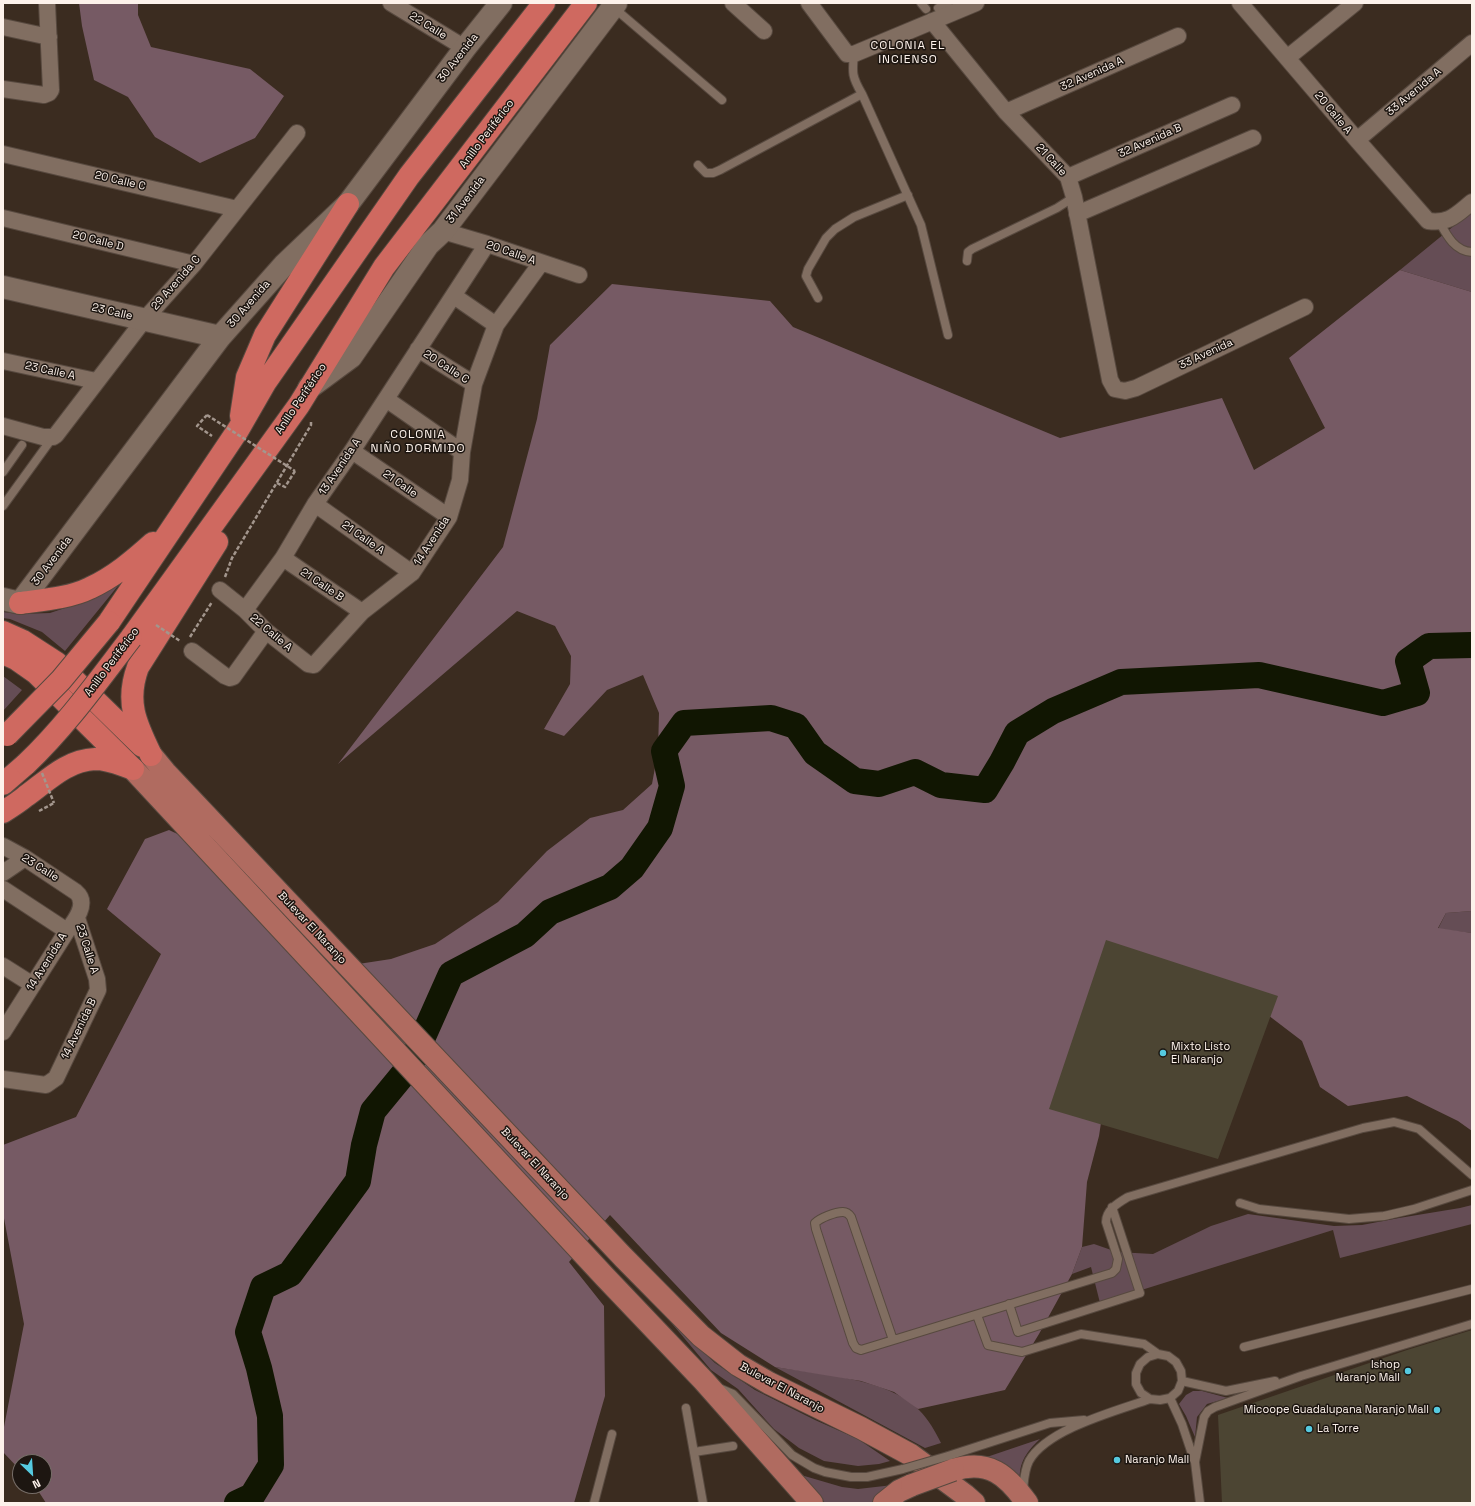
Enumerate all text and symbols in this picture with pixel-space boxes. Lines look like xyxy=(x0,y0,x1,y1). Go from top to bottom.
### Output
street label: 22 Calle xyxy=(407,9,449,43)
street label: 30 Avenida xyxy=(435,31,481,85)
district label: COLONIA EL INCIENSO xyxy=(871,39,945,67)
street label: 32 Avenida A xyxy=(1058,54,1126,94)
street label: 33 Avenida A xyxy=(1384,65,1444,119)
street label: 20 Calle A xyxy=(1311,89,1355,137)
street label: Anillo Periférico xyxy=(457,97,517,171)
street label: 32 Avenida B xyxy=(1116,121,1184,161)
street label: 21 Calle xyxy=(1033,141,1069,179)
street label: 20 Calle C xyxy=(93,169,147,193)
street label: 31 Avenida xyxy=(444,174,488,226)
street label: 20 Calle D xyxy=(71,228,125,254)
street label: 20 Calle A xyxy=(484,238,538,268)
street label: 29 Avenida C xyxy=(149,253,203,313)
street label: 30 Avenida xyxy=(225,278,273,330)
street label: 23 Calle xyxy=(90,301,134,323)
street label: 33 Avenida xyxy=(1177,336,1235,372)
street label: 20 Calle C xyxy=(421,347,471,387)
street label: 23 Calle A xyxy=(24,359,76,383)
street label: Anillo Periférico xyxy=(272,361,330,437)
district label: COLONIA NIÑO DORMIDO xyxy=(371,428,465,456)
street label: 13 Avenida A xyxy=(316,436,364,498)
street label: 21 Calle xyxy=(380,467,420,501)
street label: 14 Avenida xyxy=(411,514,453,568)
street label: 21 Calle A xyxy=(339,519,387,557)
street label: 30 Avenida xyxy=(29,534,75,588)
street label: 21 Calle B xyxy=(298,566,346,604)
street label: 22 Calle A xyxy=(247,612,295,654)
street label: Anillo Periférico xyxy=(82,625,142,699)
street label: 23 Calle xyxy=(19,851,61,885)
street label: Bulevar El Naranjo xyxy=(275,889,349,967)
street label: 23 Calle A xyxy=(73,923,101,975)
street label: 14 Avenida A xyxy=(24,931,70,993)
street label: 14 Avenida B xyxy=(59,996,99,1062)
place label: Mixto Listo El Naranjo xyxy=(1171,1040,1230,1066)
marker: Mixto Listo El Naranjo xyxy=(1158,1048,1168,1058)
street label: Bulevar El Naranjo xyxy=(498,1125,572,1203)
place label: Ishop Naranjo Mall xyxy=(1336,1358,1400,1384)
street label: Bulevar El Naranjo xyxy=(737,1360,827,1416)
marker: Ishop Naranjo Mall xyxy=(1403,1366,1413,1376)
place label: Micoope Guadalupana Naranjo Mall xyxy=(1244,1403,1429,1417)
marker: Micoope Guadalupana Naranjo Mall xyxy=(1432,1405,1442,1415)
place label: La Torre xyxy=(1317,1422,1359,1436)
marker: La Torre xyxy=(1304,1424,1314,1434)
place label: Naranjo Mall xyxy=(1125,1453,1189,1467)
north arrow xyxy=(12,1454,52,1494)
marker: Naranjo Mall xyxy=(1112,1455,1122,1465)
text: N xyxy=(30,1476,43,1492)

